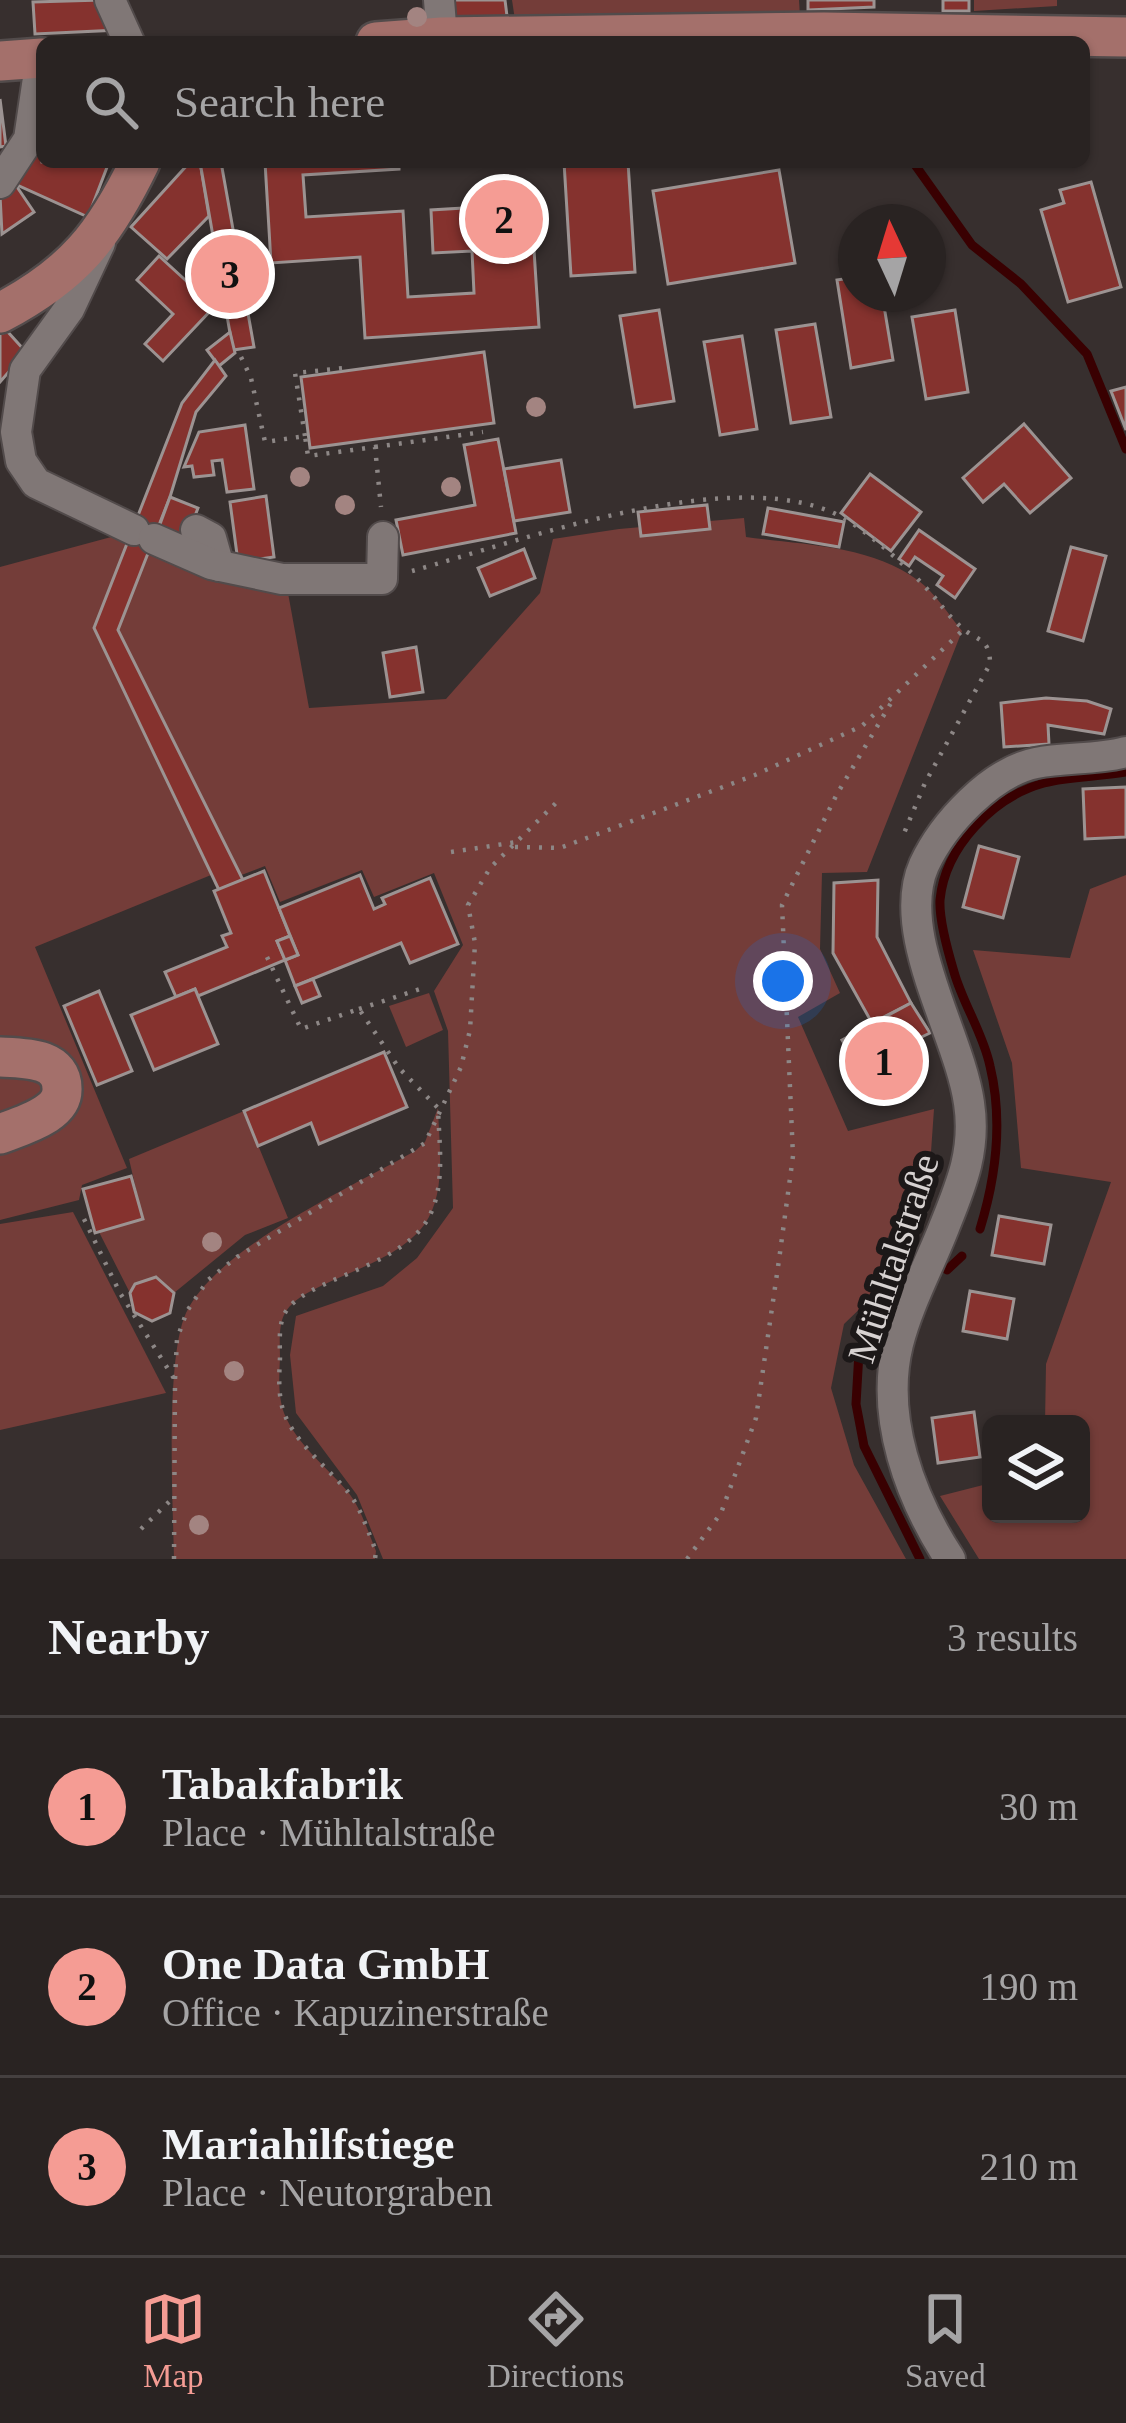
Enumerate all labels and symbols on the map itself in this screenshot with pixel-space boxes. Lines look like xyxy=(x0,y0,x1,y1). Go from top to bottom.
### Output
pin: 2 xyxy=(465,174,543,264)
north arrow xyxy=(838,204,946,312)
pin: 3 xyxy=(191,229,269,319)
your location xyxy=(753,951,813,1011)
pin: 1 xyxy=(845,1016,923,1106)
street label: Mühltalstraße xyxy=(839,1148,947,1368)

